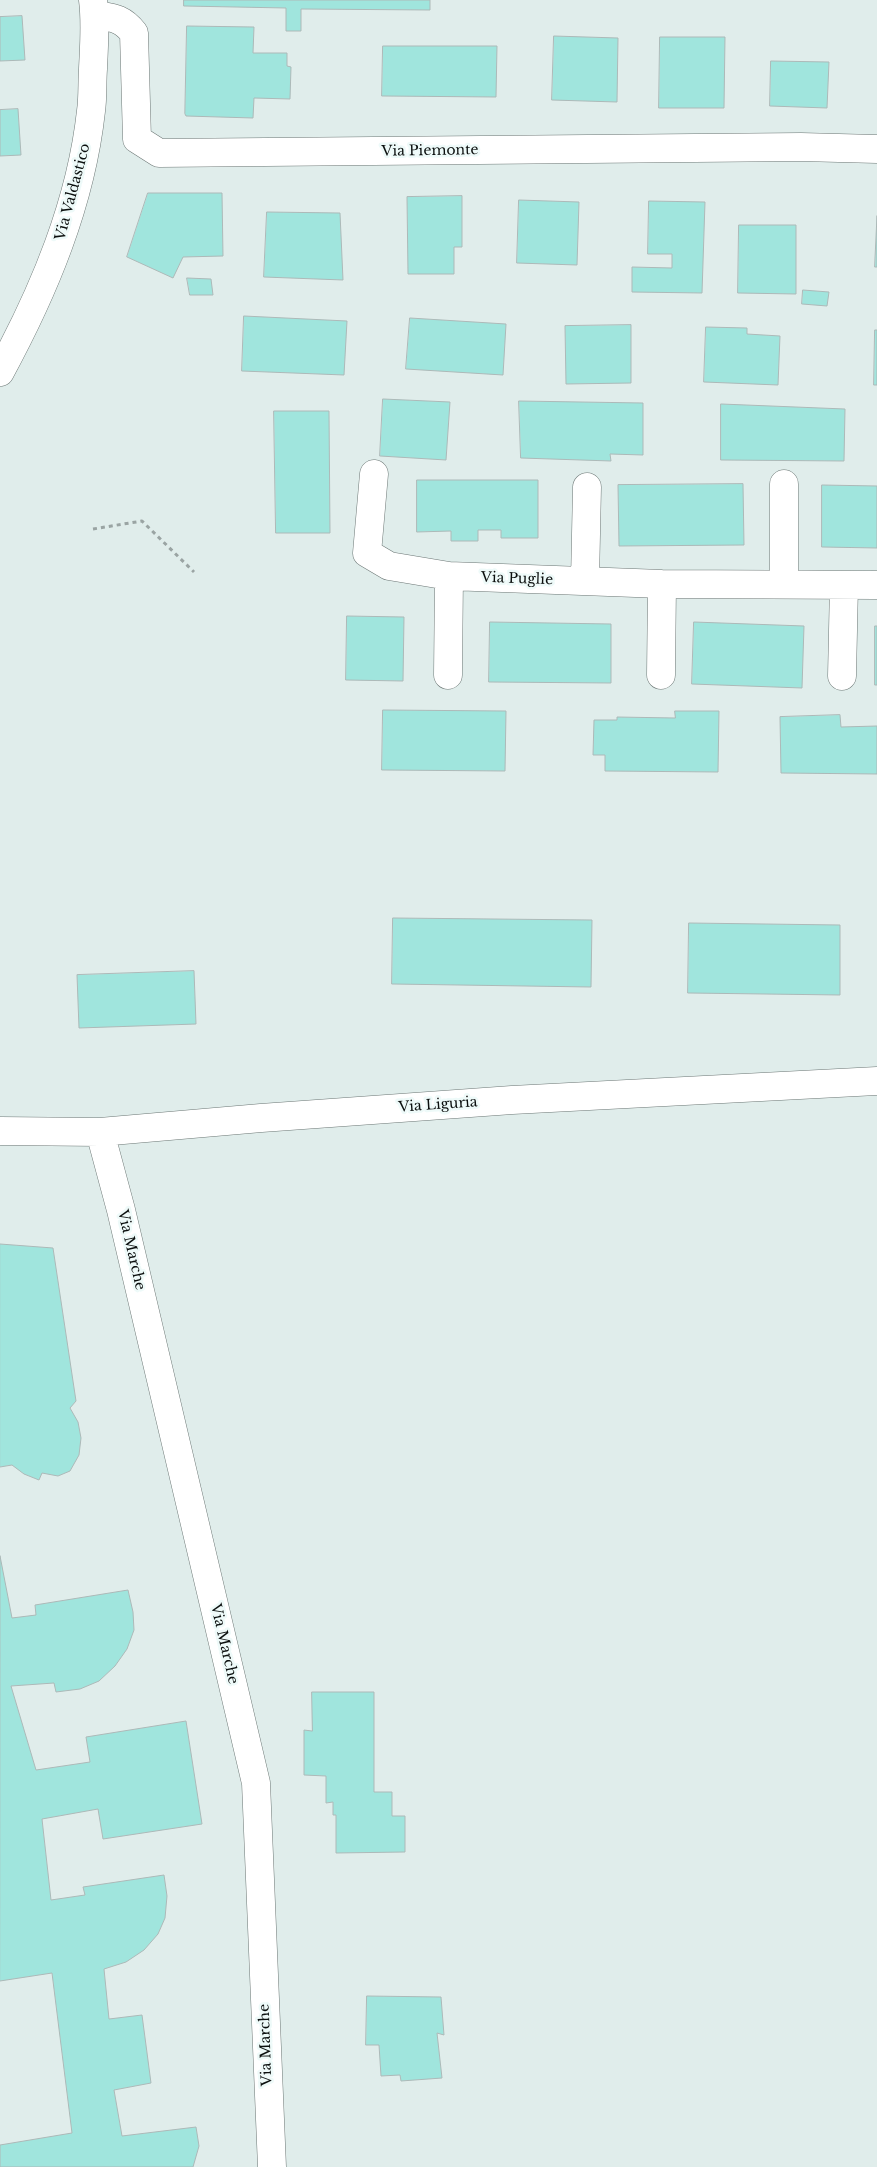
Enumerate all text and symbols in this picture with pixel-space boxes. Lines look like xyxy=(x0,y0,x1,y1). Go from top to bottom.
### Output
street label: Via Valdastico xyxy=(52,142,94,242)
street label: Via Piemonte xyxy=(381,142,479,160)
street label: Via Puglie xyxy=(481,569,553,589)
street label: Via Liguria xyxy=(398,1094,478,1116)
street label: Via Marche xyxy=(114,1208,148,1292)
street label: Via Marche xyxy=(207,1602,241,1686)
street label: Via Marche xyxy=(256,2004,276,2086)

